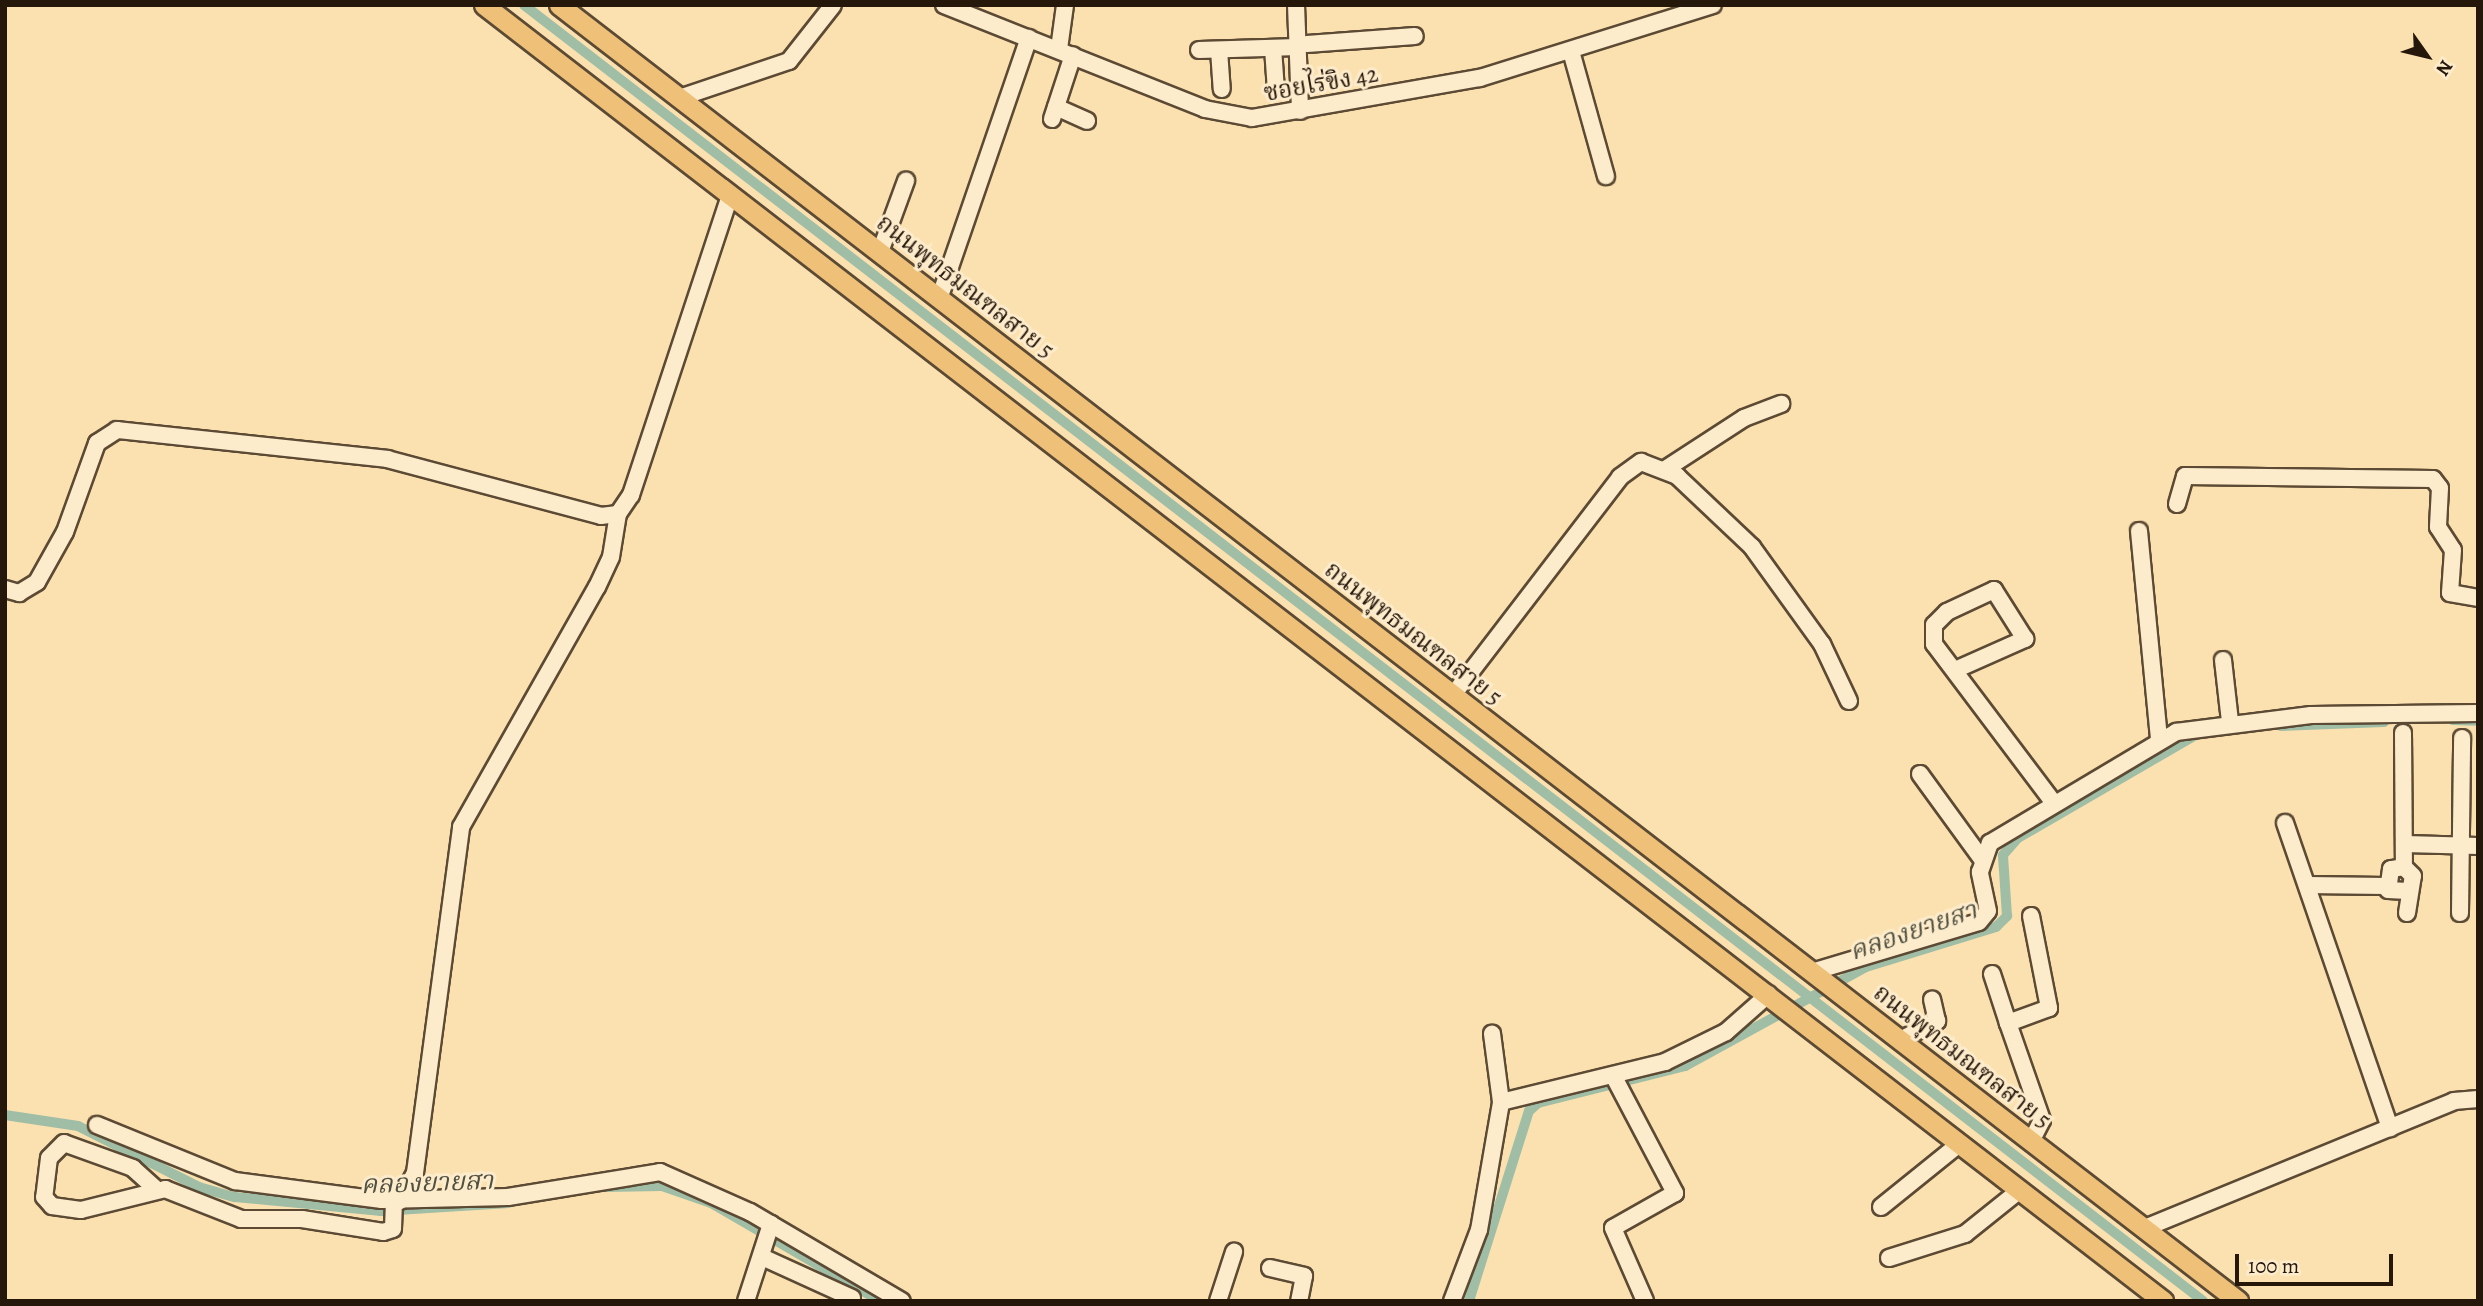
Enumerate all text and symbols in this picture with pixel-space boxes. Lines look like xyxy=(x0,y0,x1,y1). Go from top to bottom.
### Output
north arrow xyxy=(2392,21,2462,91)
text: N xyxy=(2430,55,2459,81)
street label: ซอยไร่ขิง 42 xyxy=(1262,60,1380,108)
street label: ถนนพุทธมณฑลสาย 5 xyxy=(870,209,1060,365)
street label: ถนนพุทธมณฑลสาย 5 xyxy=(1318,556,1508,712)
water label: คลองยายสา xyxy=(1845,895,1981,967)
street label: ถนนพุทธมณฑลสาย 5 xyxy=(1867,979,2057,1135)
water label: คลองยายสา xyxy=(360,1165,494,1201)
scale bar xyxy=(2238,1240,2396,1284)
text: 100 m xyxy=(2248,1252,2299,1280)

